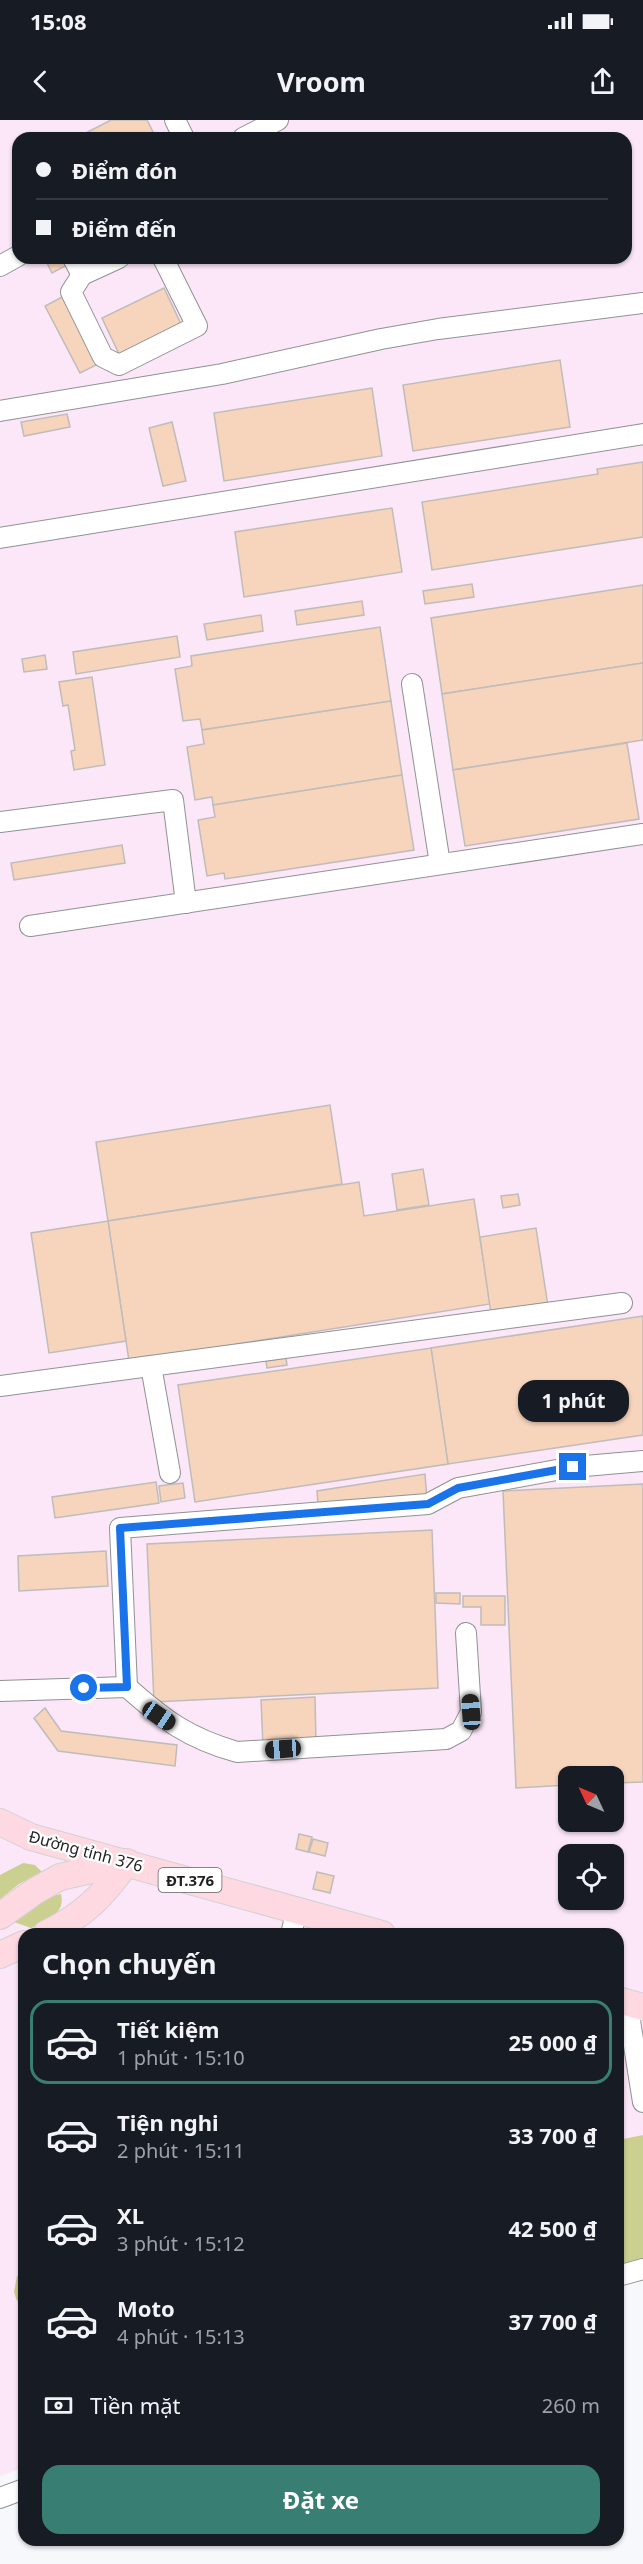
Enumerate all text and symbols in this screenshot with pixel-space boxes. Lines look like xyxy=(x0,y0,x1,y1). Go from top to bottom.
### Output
text: 15:08 xyxy=(30,6,87,36)
text: Vroom xyxy=(277,63,366,100)
icon: back xyxy=(24,65,57,98)
icon: share xyxy=(586,65,619,98)
text: Điểm đón xyxy=(72,155,177,185)
text: Điểm đến xyxy=(72,213,177,243)
callout: 1 phút xyxy=(518,1380,628,1422)
text: 1 phút xyxy=(542,1387,605,1414)
route end xyxy=(559,1453,586,1480)
route start xyxy=(70,1674,97,1701)
car xyxy=(461,1693,481,1731)
car xyxy=(139,1698,179,1734)
car xyxy=(264,1739,302,1759)
north arrow xyxy=(558,1766,624,1832)
map controls xyxy=(558,1766,624,1910)
street label: Đường tỉnh 376 xyxy=(26,1825,146,1877)
button: locate xyxy=(558,1844,624,1910)
road number: ĐT.376 xyxy=(158,1868,222,1892)
text: Chọn chuyến xyxy=(42,1945,216,1982)
text: Tiết kiệm xyxy=(117,2014,219,2044)
icon: car xyxy=(45,2015,99,2069)
text: 25 000 ₫ xyxy=(508,2027,597,2057)
text: 1 phút · 15:10 xyxy=(117,2044,245,2071)
text: Tiện nghi xyxy=(117,2107,219,2137)
icon: car xyxy=(45,2108,99,2162)
text: 33 700 ₫ xyxy=(508,2120,597,2150)
text: 2 phút · 15:11 xyxy=(117,2137,245,2164)
text: XL xyxy=(117,2200,144,2230)
icon: car xyxy=(45,2201,99,2255)
text: 42 500 ₫ xyxy=(508,2213,597,2243)
text: 3 phút · 15:12 xyxy=(117,2230,245,2257)
text: Moto xyxy=(117,2293,175,2323)
icon: car xyxy=(45,2294,99,2348)
text: 37 700 ₫ xyxy=(508,2306,597,2336)
text: 4 phút · 15:13 xyxy=(117,2323,245,2350)
icon: cash xyxy=(42,2389,75,2422)
text: Tiền mặt xyxy=(90,2390,181,2420)
text: 260 m xyxy=(542,2392,600,2419)
button: Đặt xe xyxy=(42,2465,600,2534)

